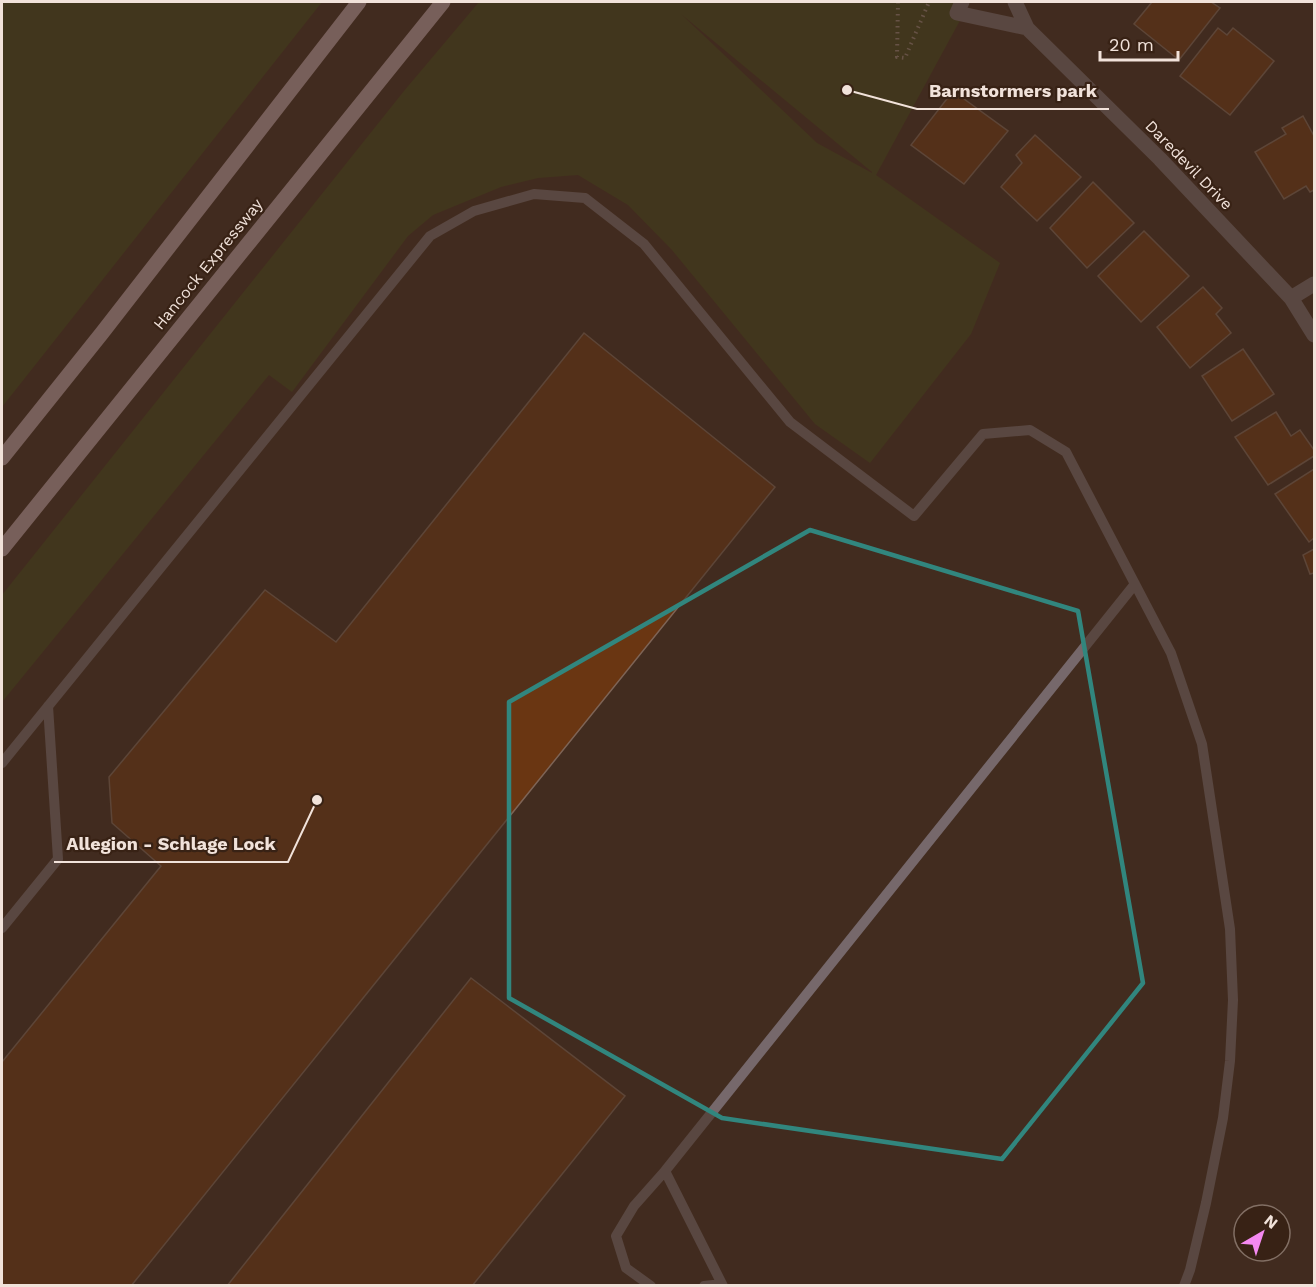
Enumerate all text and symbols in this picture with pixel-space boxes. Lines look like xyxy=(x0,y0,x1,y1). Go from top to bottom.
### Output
scale bar xyxy=(1100,24,1178,62)
text: 20 m xyxy=(1109,34,1154,55)
callout: Barnstormers park xyxy=(917,73,1109,109)
text: Barnstormers park xyxy=(929,80,1098,101)
street label: Daredevil Drive xyxy=(1141,116,1237,214)
street label: Hancock Expressway xyxy=(149,194,267,333)
callout: Allegion - Schlage Lock xyxy=(54,826,288,862)
text: Allegion - Schlage Lock xyxy=(66,833,277,854)
north arrow xyxy=(1232,1203,1292,1263)
text: N xyxy=(1261,1211,1282,1233)

